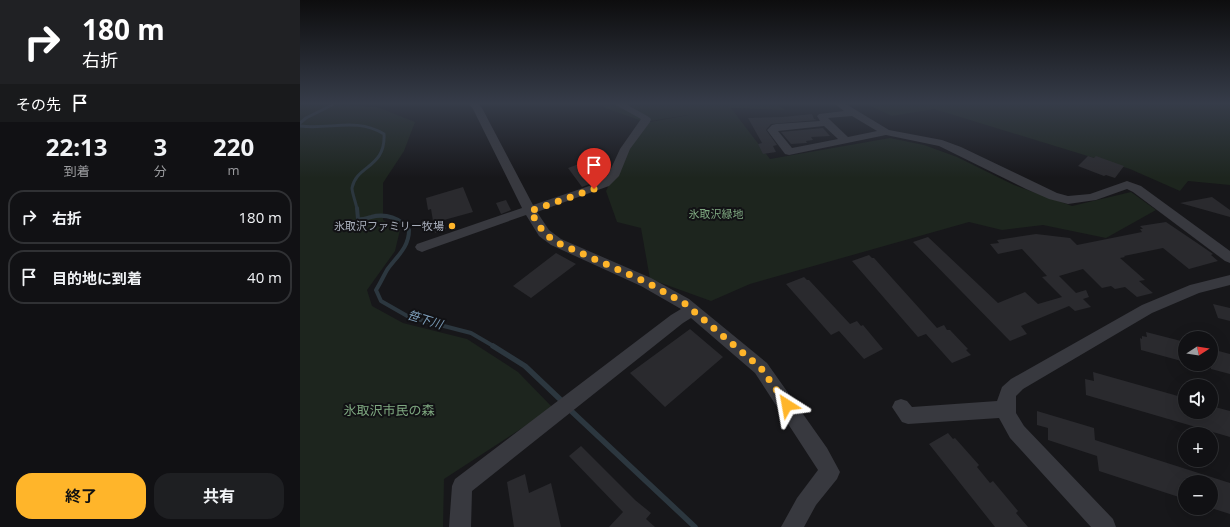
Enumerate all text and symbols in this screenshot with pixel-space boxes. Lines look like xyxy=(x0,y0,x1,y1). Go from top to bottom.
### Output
text: 180 m xyxy=(82,10,165,48)
icon: right xyxy=(16,16,68,68)
text: 右折 xyxy=(82,48,118,72)
icon: arrive xyxy=(69,92,91,114)
text: その先 xyxy=(16,94,61,114)
text: 22:13 xyxy=(46,130,108,163)
text: 3 xyxy=(153,130,167,163)
text: 220 xyxy=(213,130,254,163)
pin xyxy=(577,148,611,189)
icon: arrive xyxy=(583,154,605,176)
text: m xyxy=(228,161,240,179)
text: 到着 xyxy=(64,162,90,180)
text: 分 xyxy=(154,162,167,180)
icon: right xyxy=(18,206,40,228)
park label: 氷取沢緑地 xyxy=(689,206,744,221)
text: 180 m xyxy=(238,207,282,227)
text: 右折 xyxy=(52,208,82,228)
place label: 氷取沢ファミリー牧場 xyxy=(334,218,444,233)
marker: 氷取沢ファミリー牧場 xyxy=(447,221,457,231)
icon: arrive xyxy=(18,266,40,288)
text: 40 m xyxy=(247,267,282,287)
text: 目的地に到着 xyxy=(52,268,142,288)
water label: 笹下川 xyxy=(405,306,447,333)
north arrow xyxy=(1178,331,1218,371)
map controls xyxy=(1178,331,1218,515)
button: sound xyxy=(1178,379,1218,419)
position arrow xyxy=(766,384,808,426)
park label: 氷取沢市民の森 xyxy=(343,401,435,419)
button: + xyxy=(1178,427,1218,467)
button: 終了 xyxy=(16,473,146,519)
button: 共有 xyxy=(154,473,284,519)
button: − xyxy=(1178,475,1218,515)

